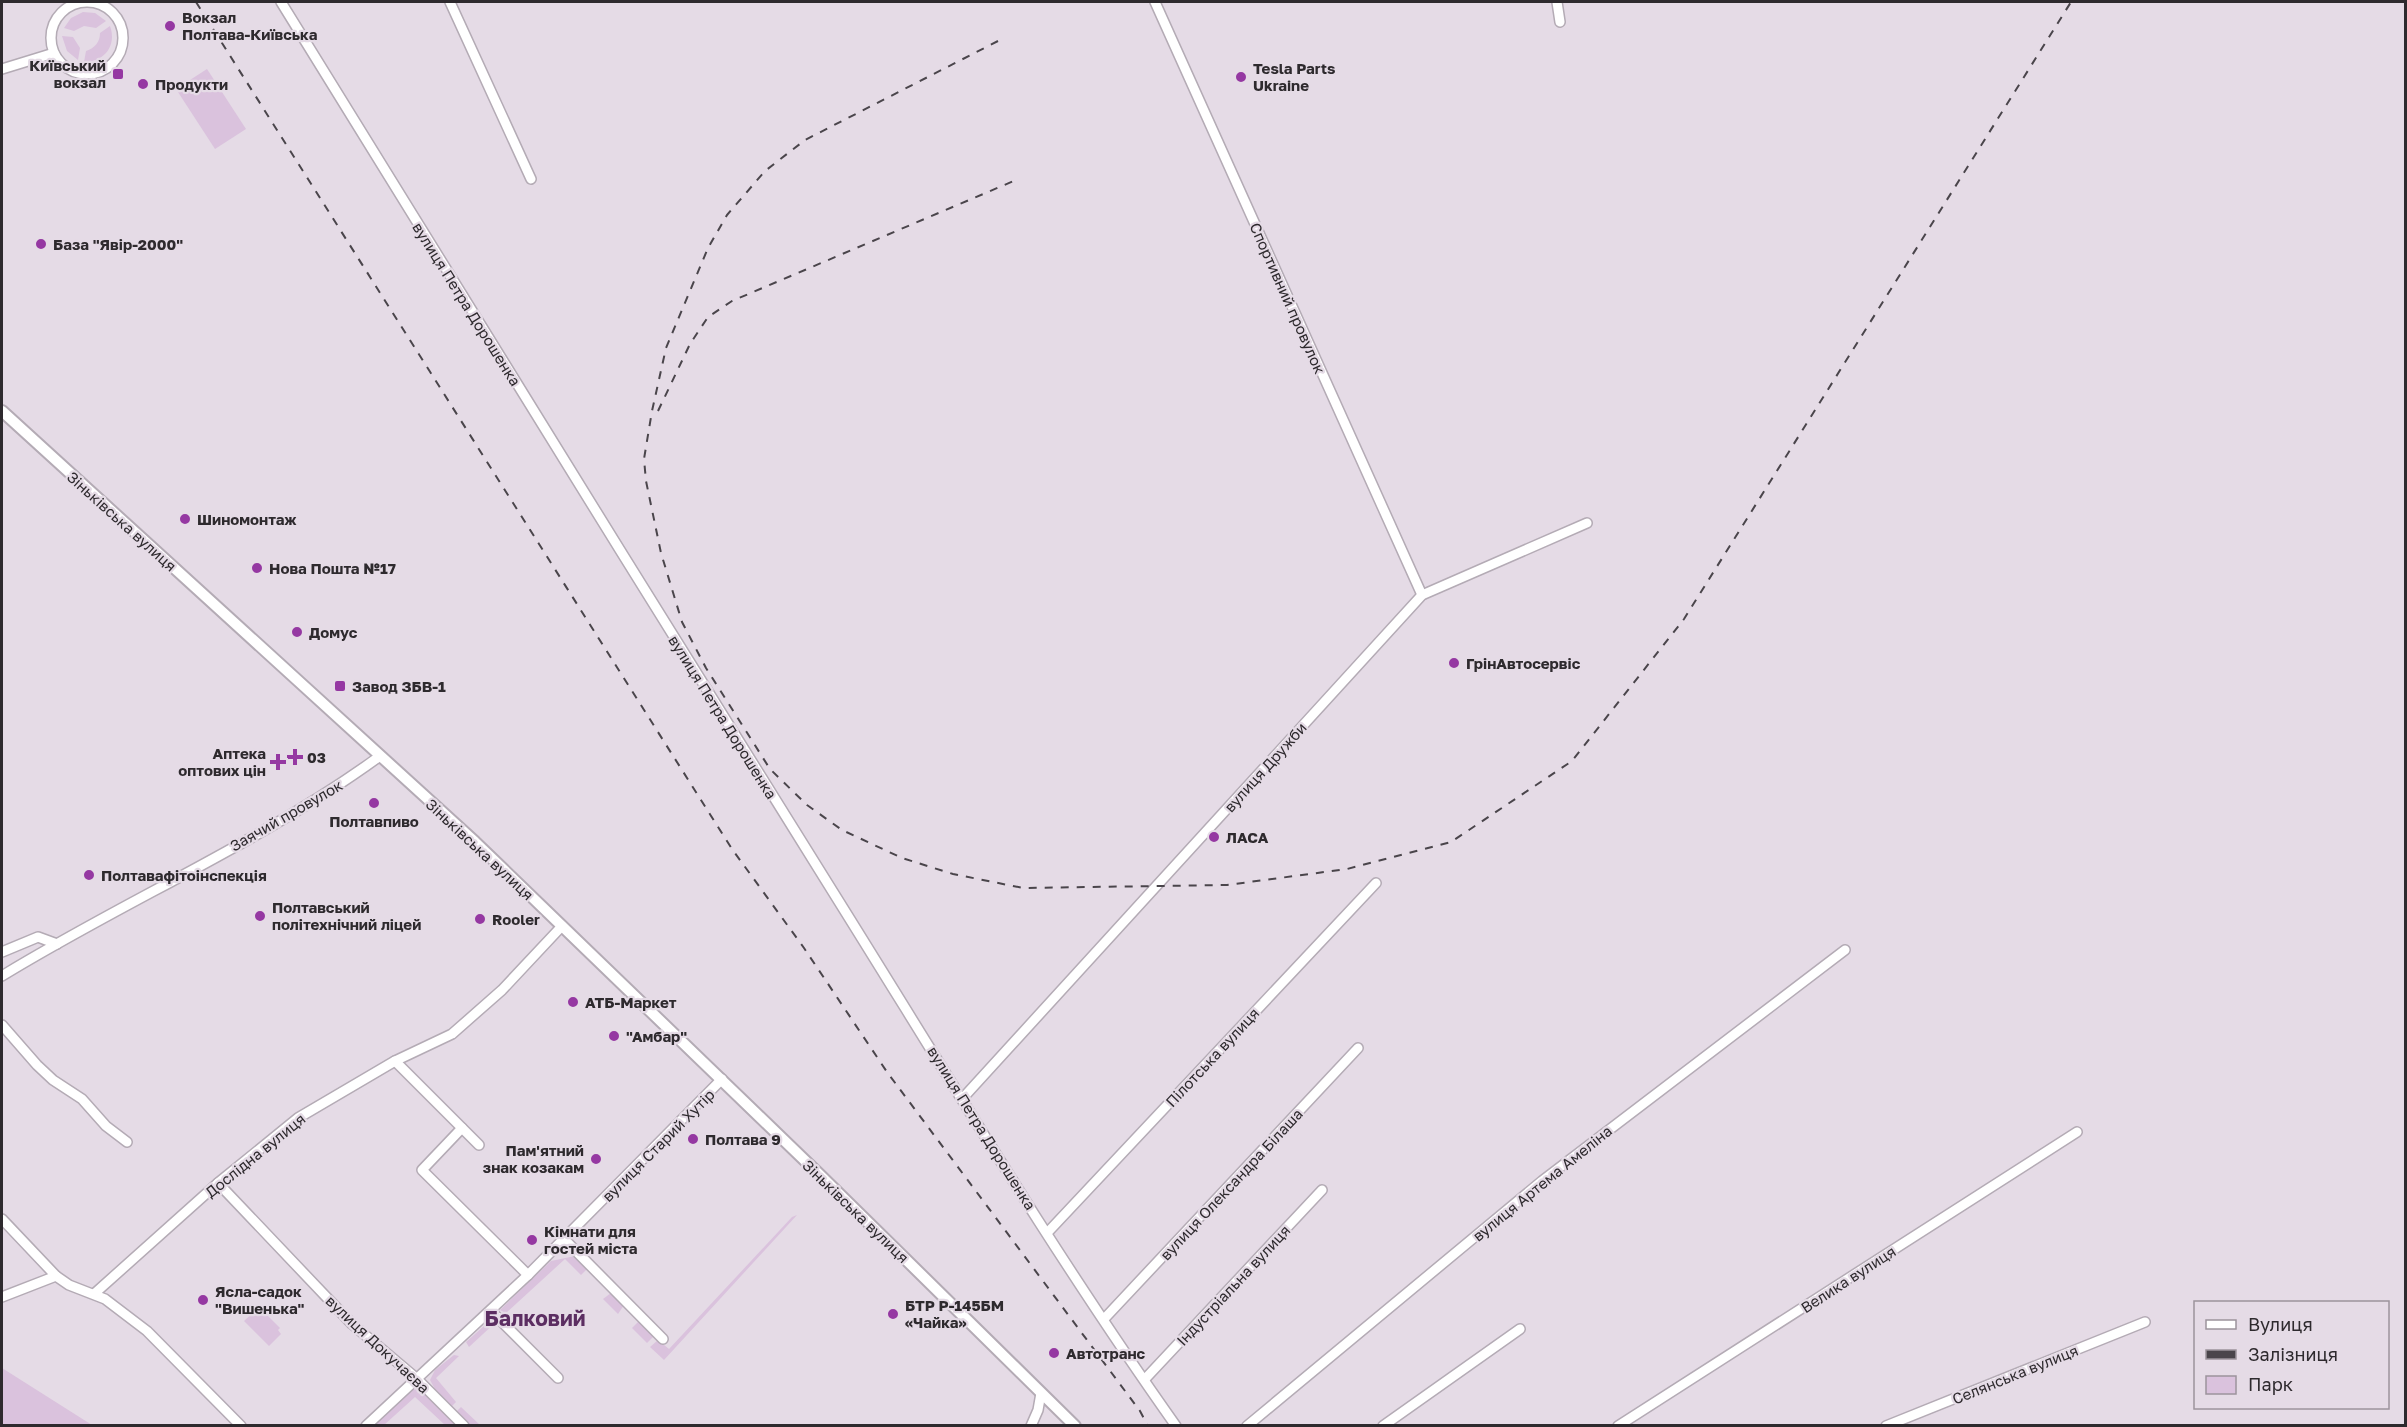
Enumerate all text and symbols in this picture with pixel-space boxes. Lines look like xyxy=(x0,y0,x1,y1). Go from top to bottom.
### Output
place label: Вокзал Полтава-Київська xyxy=(182,8,318,43)
marker: Вокзал Полтава-Київська xyxy=(163,19,177,33)
place label: Київський вокзал xyxy=(29,56,106,91)
place label: Tesla Parts Ukraine xyxy=(1253,59,1335,94)
marker: Київський вокзал xyxy=(111,67,125,81)
marker: Tesla Parts Ukraine xyxy=(1234,70,1248,84)
place label: Продукти xyxy=(155,75,228,93)
marker: Продукти xyxy=(136,77,150,91)
street label: вулиця Петра Дорошенка xyxy=(409,219,525,389)
street label: Спортивний провулок xyxy=(1247,220,1330,377)
place label: База "Явір-2000" xyxy=(53,235,183,253)
marker: База "Явір-2000" xyxy=(34,237,48,251)
street label: Зіньківська вулиця xyxy=(64,467,180,575)
place label: Шиномонтаж xyxy=(197,510,297,528)
marker: Шиномонтаж xyxy=(178,512,192,526)
place label: Нова Пошта №17 xyxy=(269,559,396,577)
marker: Нова Пошта №17 xyxy=(250,561,264,575)
place label: Домус xyxy=(309,623,358,641)
marker: Домус xyxy=(290,625,304,639)
street label: вулиця Петра Дорошенка xyxy=(665,632,781,802)
place label: ГрінАвтосервіс xyxy=(1466,654,1581,672)
marker: ГрінАвтосервіс xyxy=(1447,656,1461,670)
place label: Завод ЗБВ-1 xyxy=(352,677,446,695)
marker: Завод ЗБВ-1 xyxy=(333,679,347,693)
street label: вулиця Дружби xyxy=(1220,719,1310,815)
place label: Аптека оптових цін xyxy=(178,744,266,779)
place label: 03 xyxy=(307,748,326,766)
marker: 03 xyxy=(288,750,302,764)
marker: Аптека оптових цін xyxy=(271,755,285,769)
street label: Заячий провулок xyxy=(227,775,346,855)
street label: Зіньківська вулиця xyxy=(422,794,538,904)
marker: Полтавпиво xyxy=(367,796,381,810)
place label: Полтавпиво xyxy=(329,812,419,830)
place label: ЛАСА xyxy=(1226,828,1269,846)
marker: ЛАСА xyxy=(1207,830,1221,844)
place label: Полтавафітоінспекція xyxy=(101,866,267,884)
marker: Полтавафітоінспекція xyxy=(82,868,96,882)
place label: Полтавський політехнічний ліцей xyxy=(272,898,421,933)
marker: Полтавський політехнічний ліцей xyxy=(253,909,267,923)
place label: Rooler xyxy=(492,910,540,928)
marker: Rooler xyxy=(473,912,487,926)
place label: АТБ-Маркет xyxy=(585,993,677,1011)
marker: АТБ-Маркет xyxy=(566,995,580,1009)
street label: Пілотська вулиця xyxy=(1161,1004,1263,1110)
place label: "Амбар" xyxy=(626,1027,687,1045)
marker: "Амбар" xyxy=(607,1029,621,1043)
street label: вулиця Петра Дорошенка xyxy=(924,1043,1040,1213)
street label: вулиця Старий Хутір xyxy=(598,1085,718,1205)
street label: вулиця Олександра Білаша xyxy=(1156,1105,1306,1263)
street label: Дослідна вулиця xyxy=(201,1109,309,1201)
street label: вулиця Артема Амеліна xyxy=(1469,1121,1615,1245)
place label: Полтава 9 xyxy=(705,1130,781,1148)
marker: Полтава 9 xyxy=(686,1132,700,1146)
place label: Пам'ятний знак козакам xyxy=(483,1141,584,1176)
marker: Пам'ятний знак козакам xyxy=(589,1152,603,1166)
street label: Зіньківська вулиця xyxy=(799,1156,913,1266)
street label: Індустріальна вулиця xyxy=(1172,1221,1294,1349)
place label: Кімнати для гостей міста xyxy=(544,1222,638,1257)
marker: Кімнати для гостей міста xyxy=(525,1233,539,1247)
street label: Велика вулиця xyxy=(1797,1242,1899,1316)
place label: Ясла-садок "Вишенька" xyxy=(215,1282,305,1317)
street label: вулиця Докучаєва xyxy=(322,1291,434,1397)
marker: Ясла-садок "Вишенька" xyxy=(196,1293,210,1307)
place label: БТР Р-145БМ «Чайка» xyxy=(905,1296,1004,1331)
legend xyxy=(2194,1301,2389,1409)
district label: Балковий xyxy=(484,1305,586,1331)
marker: БТР Р-145БМ «Чайка» xyxy=(886,1307,900,1321)
text: Вулиця xyxy=(2248,1313,2313,1335)
street label: Селянська вулиця xyxy=(1949,1341,2081,1407)
text: Залізниця xyxy=(2248,1343,2338,1365)
place label: Автотранс xyxy=(1066,1344,1146,1362)
marker: Автотранс xyxy=(1047,1346,1061,1360)
text: Парк xyxy=(2248,1373,2293,1395)

